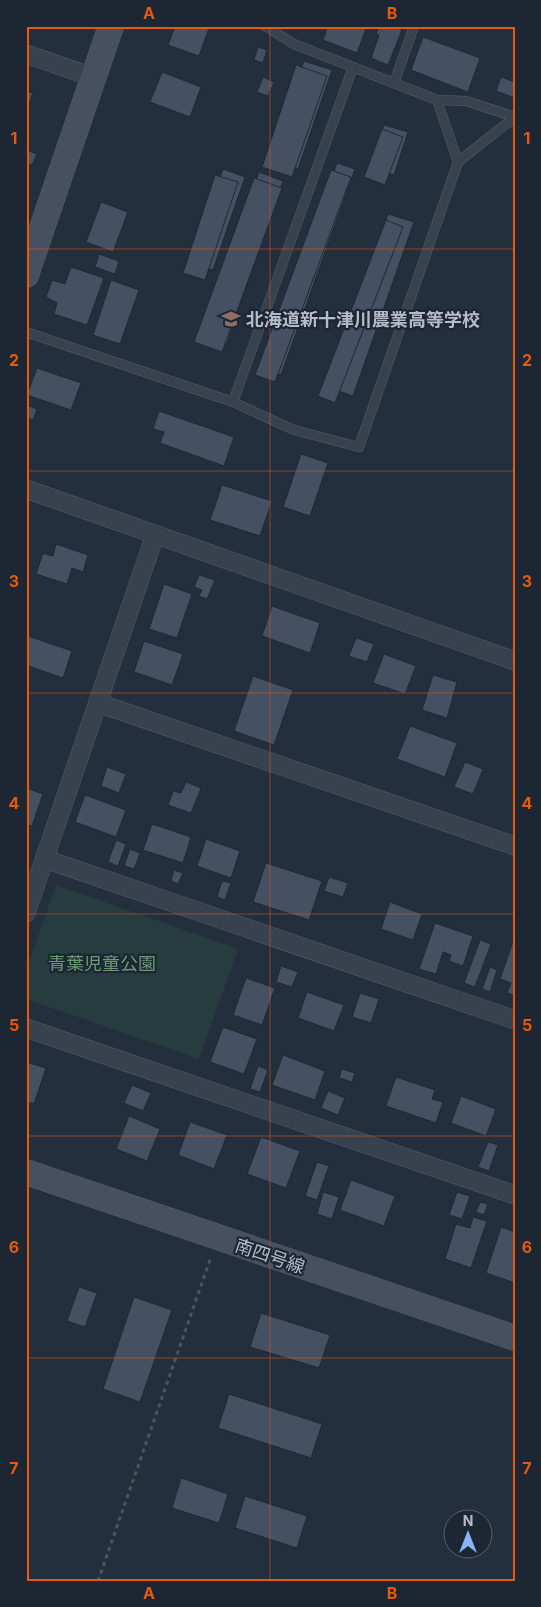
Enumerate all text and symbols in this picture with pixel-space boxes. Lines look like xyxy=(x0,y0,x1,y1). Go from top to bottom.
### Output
text: A xyxy=(143,3,155,23)
text: B xyxy=(387,3,397,23)
text: 1 xyxy=(11,128,17,148)
text: 1 xyxy=(524,128,530,148)
school or university icon: 北海道新十津川農業高等学校 xyxy=(220,308,242,330)
place label: 北海道新十津川農業高等学校 xyxy=(246,309,480,330)
text: 2 xyxy=(9,350,19,370)
text: 2 xyxy=(522,350,532,370)
text: 3 xyxy=(9,571,19,591)
text: 3 xyxy=(522,571,532,591)
text: 4 xyxy=(9,793,20,813)
text: 4 xyxy=(522,793,533,813)
park label: 青葉児童公園 xyxy=(48,953,156,974)
text: 5 xyxy=(9,1015,19,1035)
text: 5 xyxy=(522,1015,532,1035)
street label: 南四号線 xyxy=(233,1234,307,1278)
text: 6 xyxy=(9,1237,19,1257)
text: 6 xyxy=(522,1237,532,1257)
text: 7 xyxy=(9,1458,19,1478)
text: 7 xyxy=(522,1458,532,1478)
north arrow xyxy=(444,1510,494,1560)
text: N xyxy=(463,1512,473,1529)
text: A xyxy=(143,1583,155,1603)
text: B xyxy=(387,1583,397,1603)

